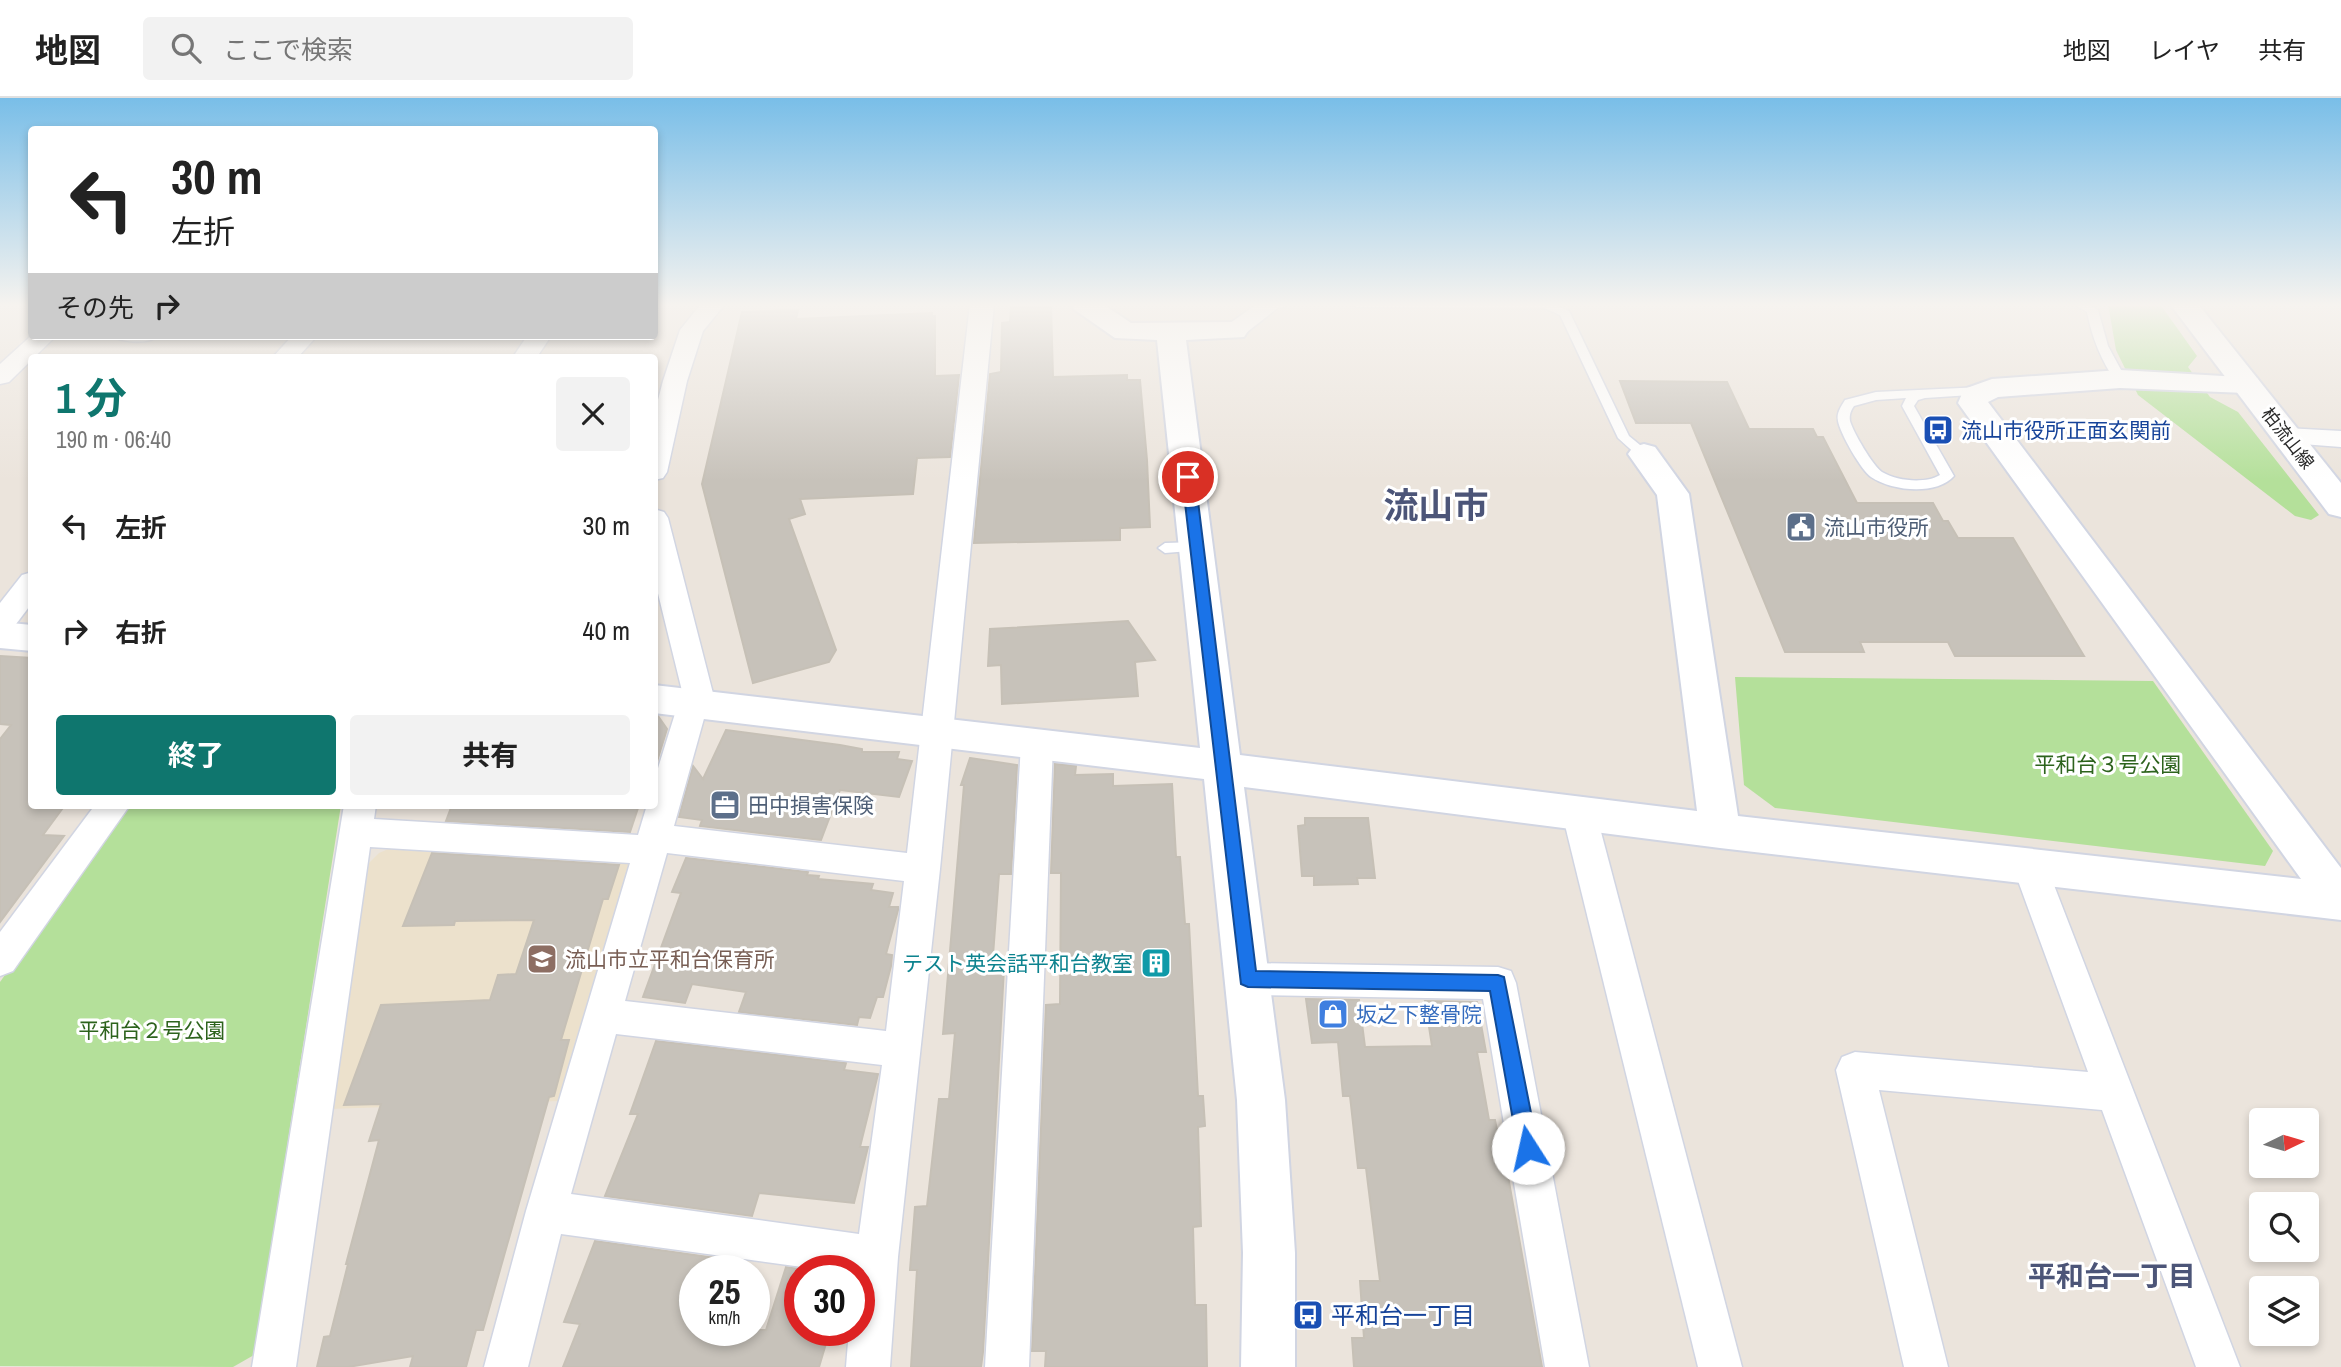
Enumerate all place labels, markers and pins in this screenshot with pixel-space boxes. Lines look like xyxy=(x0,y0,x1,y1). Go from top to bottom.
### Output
bus stop icon: 流山市役所正面玄関前 xyxy=(1921,413,1955,447)
place label: 流山市役所正面玄関前 xyxy=(1961,416,2171,445)
pin xyxy=(1158,447,1218,507)
public building icon: 流山市役所 xyxy=(1784,510,1818,544)
place label: 流山市役所 xyxy=(1824,513,1929,542)
office icon: 田中損害保険 xyxy=(708,788,742,822)
place label: 田中損害保険 xyxy=(748,791,874,820)
school or university icon: 流山市立平和台保育所 xyxy=(525,942,559,976)
place label: 流山市立平和台保育所 xyxy=(565,945,775,974)
building icon: テスト英会話平和台教室 xyxy=(1139,946,1173,980)
place label: テスト英会話平和台教室 xyxy=(902,949,1133,978)
shop icon: 坂之下整骨院 xyxy=(1316,997,1350,1031)
place label: 坂之下整骨院 xyxy=(1356,1000,1482,1029)
bus stop icon: 平和台一丁目 xyxy=(1291,1298,1325,1332)
place label: 平和台一丁目 xyxy=(1331,1299,1475,1331)

